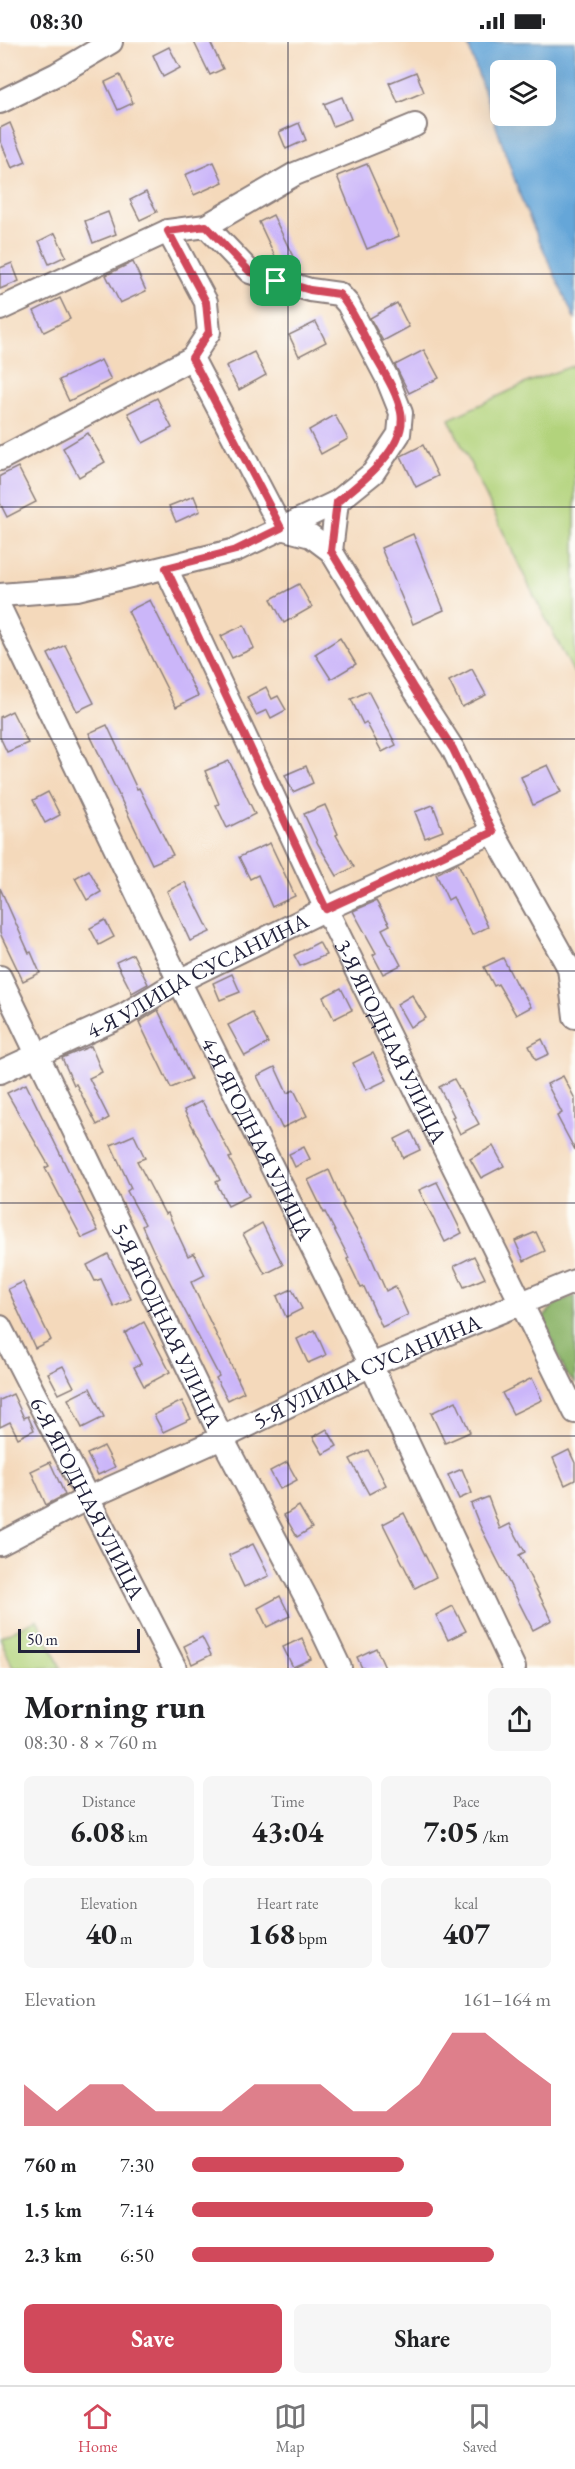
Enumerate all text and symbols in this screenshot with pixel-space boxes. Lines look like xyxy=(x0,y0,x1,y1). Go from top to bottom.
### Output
text: 08:30 xyxy=(30,7,83,36)
map controls xyxy=(490,60,556,126)
button: layers xyxy=(490,60,556,126)
pin xyxy=(250,255,301,306)
icon: arrive xyxy=(259,264,292,297)
street label: 4-Я УЛИЦА СУСАНИНА xyxy=(82,905,314,1045)
street label: 3-Я ЯГОДНАЯ УЛИЦА xyxy=(329,934,454,1148)
street label: 4-Я ЯГОДНАЯ УЛИЦА xyxy=(195,1032,321,1246)
street label: 5-Я ЯГОДНАЯ УЛИЦА xyxy=(106,1218,229,1432)
street label: 5-Я УЛИЦА СУСАНИНА xyxy=(248,1307,486,1435)
street label: 6-Я ЯГОДНАЯ УЛИЦА xyxy=(24,1392,152,1605)
scale bar xyxy=(18,1626,140,1654)
text: 50 m xyxy=(27,1629,58,1650)
text: Morning run xyxy=(24,1685,206,1728)
button: share xyxy=(488,1688,551,1751)
text: 08:30 · 8 × 760 m xyxy=(24,1729,157,1755)
text: Distance xyxy=(82,1791,136,1812)
text: Time xyxy=(271,1791,304,1812)
text: Pace xyxy=(453,1791,480,1812)
text: 6.08 xyxy=(70,1812,125,1851)
text: 43:04 xyxy=(252,1812,323,1851)
text: 7:05 xyxy=(423,1812,479,1851)
text: km xyxy=(125,1826,148,1847)
text: /km xyxy=(479,1826,509,1847)
text: Elevation xyxy=(80,1893,138,1914)
text: Heart rate xyxy=(256,1893,319,1914)
text: kcal xyxy=(454,1893,478,1914)
text: 40 xyxy=(85,1914,117,1953)
text: 168 xyxy=(248,1914,295,1953)
text: 407 xyxy=(442,1914,490,1953)
text: m xyxy=(117,1928,133,1949)
text: bpm xyxy=(295,1928,327,1949)
text: Elevation xyxy=(24,1986,96,2012)
text: 161–164 m xyxy=(463,1986,551,2012)
text: 760 m xyxy=(24,2152,77,2178)
text: 7:30 xyxy=(120,2152,154,2178)
text: 1.5 km xyxy=(24,2197,82,2223)
text: 7:14 xyxy=(120,2197,154,2223)
text: 2.3 km xyxy=(24,2242,82,2268)
text: 6:50 xyxy=(120,2242,154,2268)
button: Save xyxy=(24,2304,282,2373)
button: Share xyxy=(294,2304,551,2373)
tab: Home xyxy=(78,2400,118,2457)
tab: Map xyxy=(274,2400,307,2457)
tab: Saved xyxy=(463,2400,497,2457)

